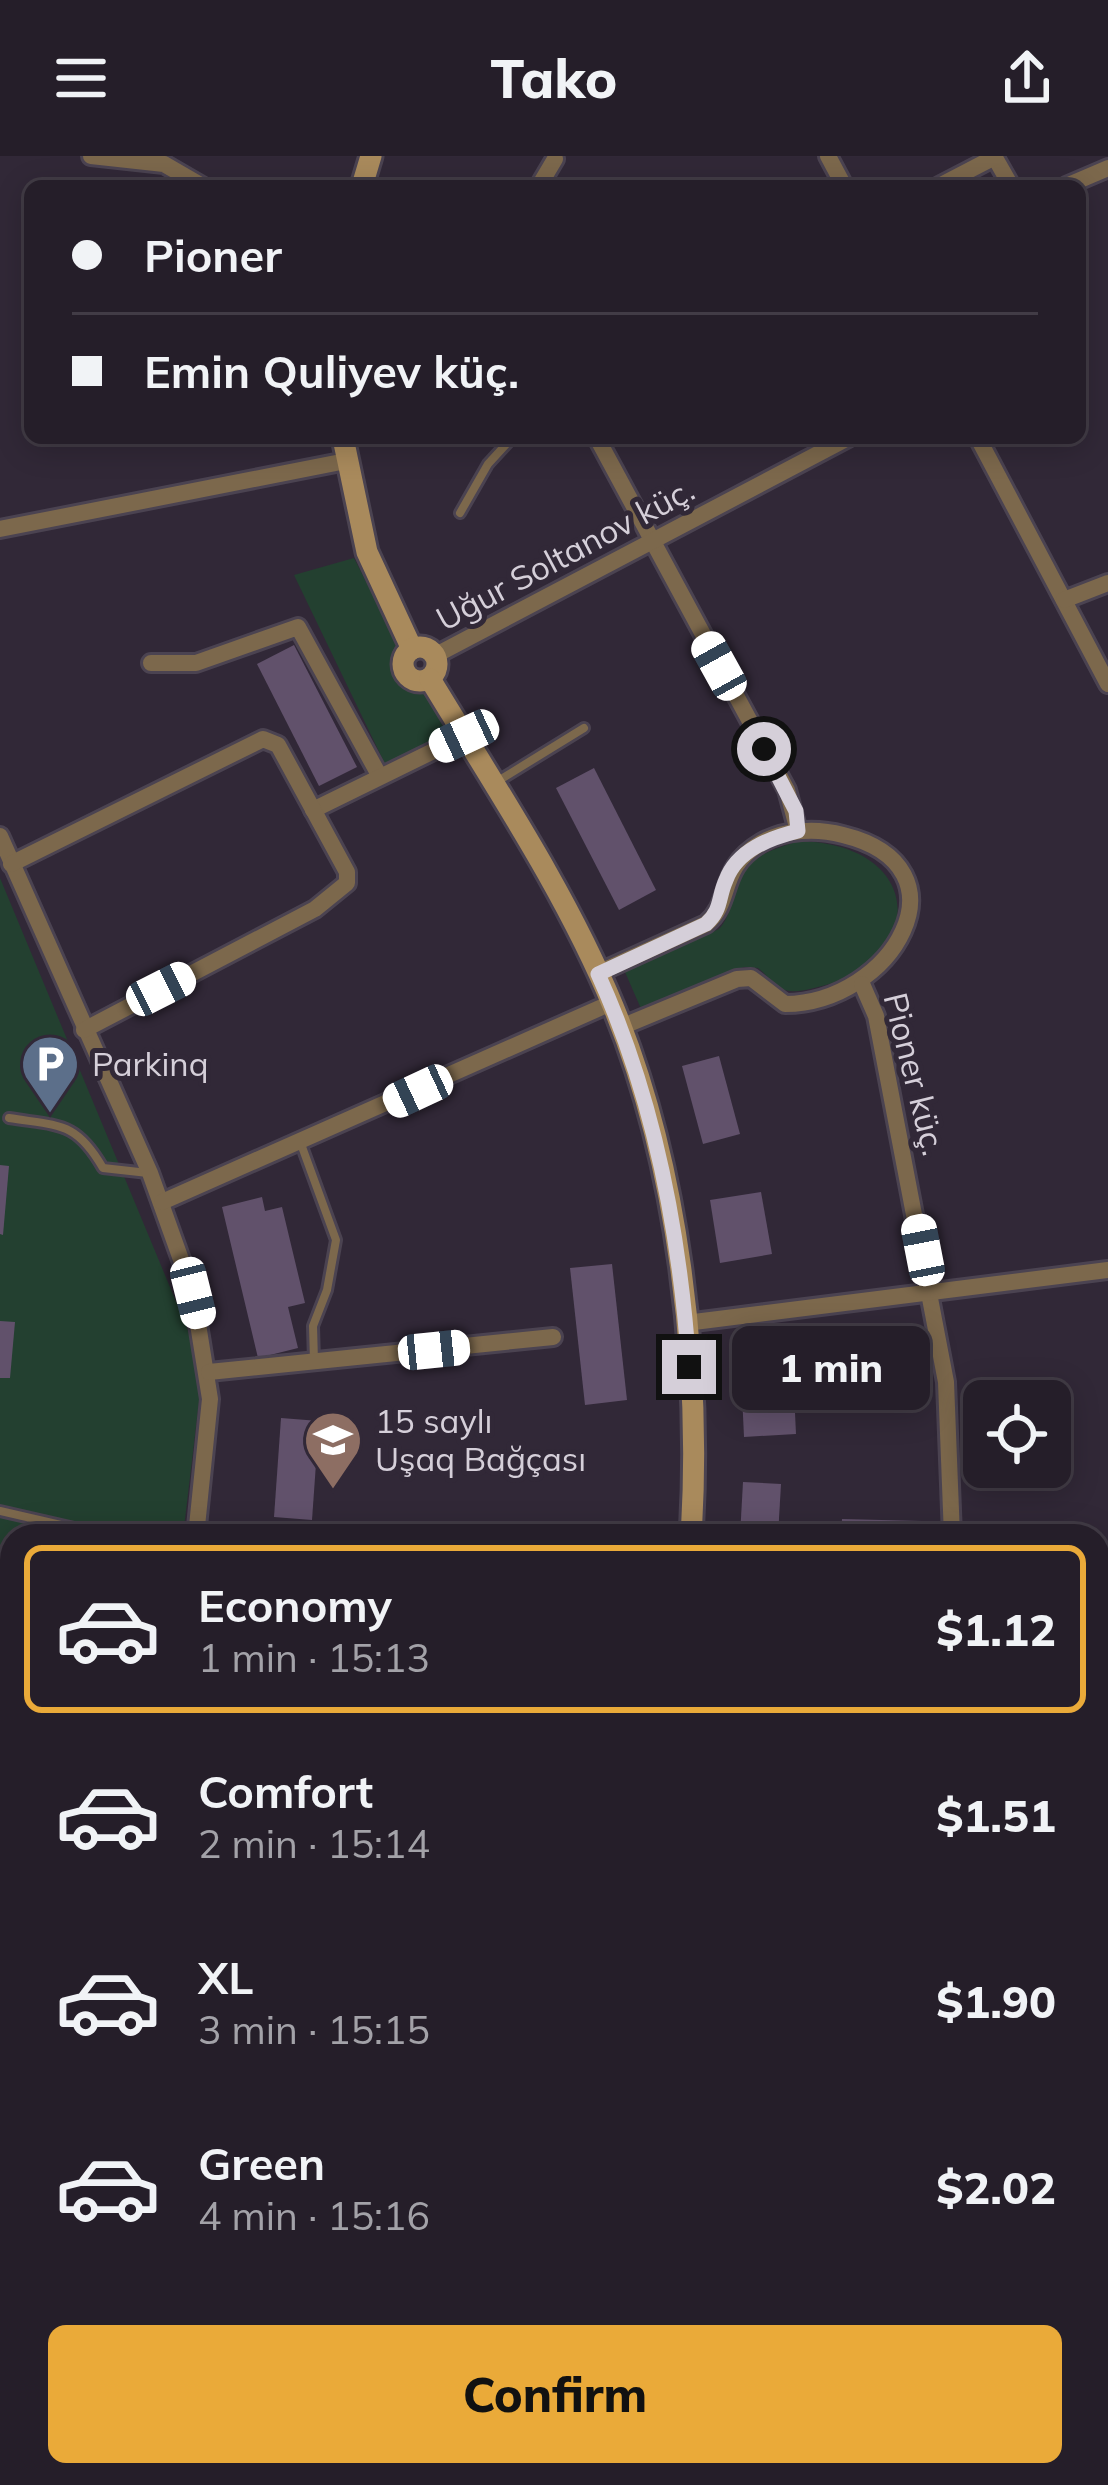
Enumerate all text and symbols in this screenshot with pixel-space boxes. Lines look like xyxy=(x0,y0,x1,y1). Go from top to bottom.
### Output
text: Tako xyxy=(491,44,617,112)
icon: menu xyxy=(48,45,114,111)
icon: share xyxy=(994,45,1060,111)
text: Pioner xyxy=(144,227,282,283)
text: Emin Quliyev küç. xyxy=(144,343,519,399)
street label: Uğur Soltanov küç. xyxy=(429,468,701,639)
car xyxy=(686,626,752,706)
car xyxy=(424,704,504,768)
route start xyxy=(737,722,791,776)
car xyxy=(121,957,201,1021)
street label: Pioner küç. xyxy=(875,988,955,1160)
parking icon: Parkinq xyxy=(19,1033,81,1115)
place label: Parkinq xyxy=(92,1043,208,1084)
car xyxy=(378,1059,458,1123)
car xyxy=(898,1211,948,1289)
car xyxy=(167,1254,219,1332)
callout: 1 min xyxy=(731,1325,929,1409)
car xyxy=(396,1328,472,1372)
route end xyxy=(662,1340,716,1394)
text: 1 min xyxy=(779,1343,883,1392)
map controls xyxy=(963,1380,1071,1488)
button: locate xyxy=(963,1380,1071,1488)
place label: 15 saylı Uşaq Bağçası xyxy=(375,1400,586,1479)
school or university icon: 15 saylı Uşaq Bağçası xyxy=(302,1409,364,1491)
icon: car xyxy=(54,1575,162,1683)
text: Economy xyxy=(198,1577,392,1633)
text: $1.12 xyxy=(936,1601,1056,1657)
text: 1 min · 15:13 xyxy=(198,1633,430,1682)
icon: car xyxy=(54,1761,162,1869)
text: Comfort xyxy=(198,1763,373,1819)
text: $1.51 xyxy=(936,1787,1056,1843)
text: 2 min · 15:14 xyxy=(198,1819,430,1868)
icon: car xyxy=(54,1947,162,2055)
text: XL xyxy=(198,1949,253,2005)
text: $1.90 xyxy=(936,1973,1056,2029)
text: 3 min · 15:15 xyxy=(198,2005,430,2054)
icon: car xyxy=(54,2133,162,2241)
text: Green xyxy=(198,2135,325,2191)
text: $2.02 xyxy=(936,2159,1056,2215)
text: 4 min · 15:16 xyxy=(198,2191,430,2240)
button: Confirm xyxy=(48,2325,1062,2463)

